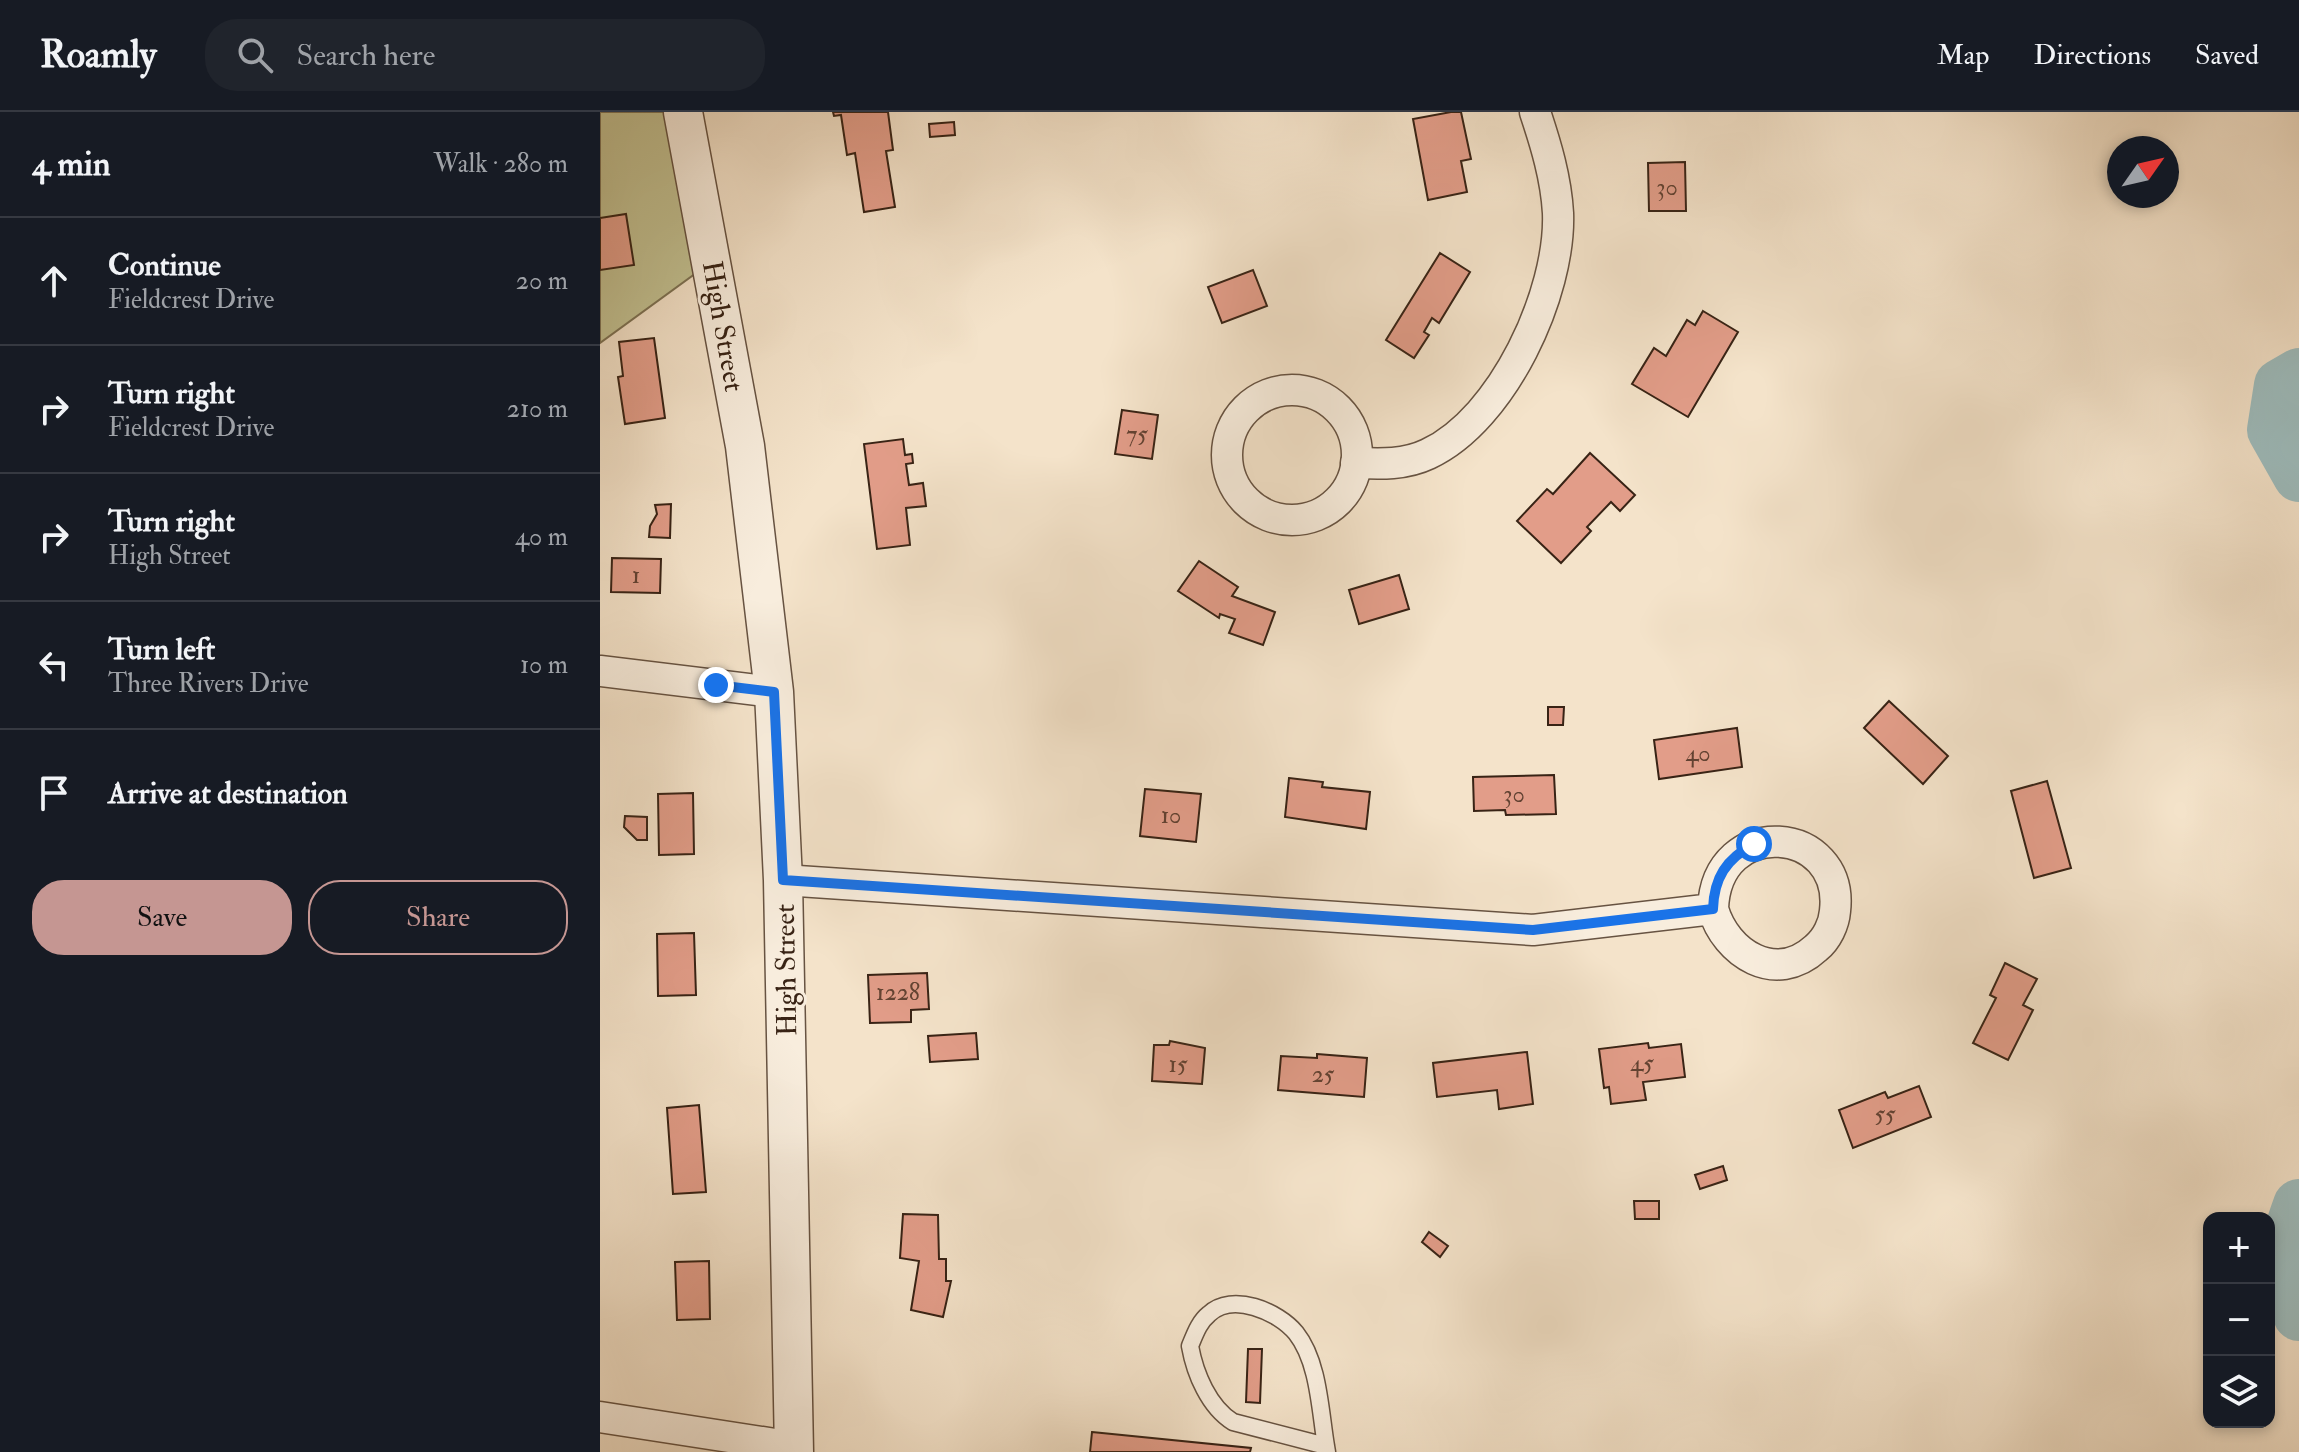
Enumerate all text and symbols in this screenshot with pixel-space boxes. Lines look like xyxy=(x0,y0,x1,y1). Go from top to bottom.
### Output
search box xyxy=(205,19,765,91)
text: Roamly xyxy=(40,31,157,79)
icon: search xyxy=(233,33,277,77)
text: Search here xyxy=(297,37,435,74)
text: Map xyxy=(1937,38,1990,73)
text: Directions xyxy=(2034,38,2151,73)
text: Saved xyxy=(2195,38,2259,73)
north arrow xyxy=(2107,136,2179,208)
text: 4 min xyxy=(32,143,110,186)
text: Walk · 280 m xyxy=(434,148,568,180)
house number: 30 xyxy=(1656,172,1678,203)
text: Continue xyxy=(108,247,221,284)
street label: High Street xyxy=(694,258,751,394)
icon: ahead xyxy=(32,259,76,303)
text: 20 m xyxy=(516,265,568,297)
text: Fieldcrest Drive xyxy=(108,284,274,316)
text: Turn right xyxy=(108,375,235,412)
icon: right xyxy=(32,387,76,431)
text: 210 m xyxy=(507,393,568,425)
text: Fieldcrest Drive xyxy=(108,412,274,444)
house number: 75 xyxy=(1126,419,1148,450)
text: Turn right xyxy=(108,503,235,540)
icon: right xyxy=(32,515,76,559)
text: 40 m xyxy=(515,521,568,553)
text: High Street xyxy=(108,540,231,572)
house number: 1 xyxy=(632,560,640,591)
text: Turn left xyxy=(108,631,215,668)
icon: left xyxy=(32,643,76,687)
text: 10 m xyxy=(520,649,568,681)
route end xyxy=(698,667,734,703)
text: Three Rivers Drive xyxy=(108,668,309,700)
house number: 40 xyxy=(1685,738,1711,769)
icon: arrive xyxy=(32,771,76,815)
text: Arrive at destination xyxy=(108,775,348,812)
house number: 30 xyxy=(1503,779,1525,810)
house number: 10 xyxy=(1161,800,1181,831)
route start xyxy=(1736,826,1772,862)
button: Save xyxy=(32,880,292,955)
button: Share xyxy=(308,880,568,955)
street label: High Street xyxy=(768,904,805,1036)
house number: 1228 xyxy=(876,977,920,1008)
house number: 45 xyxy=(1630,1048,1654,1079)
house number: 15 xyxy=(1168,1049,1188,1080)
house number: 25 xyxy=(1312,1059,1335,1090)
house number: 55 xyxy=(1874,1099,1896,1130)
map controls xyxy=(2203,1212,2275,1428)
button: + xyxy=(2203,1212,2275,1284)
button: − xyxy=(2203,1284,2275,1356)
button: layers xyxy=(2203,1356,2275,1428)

